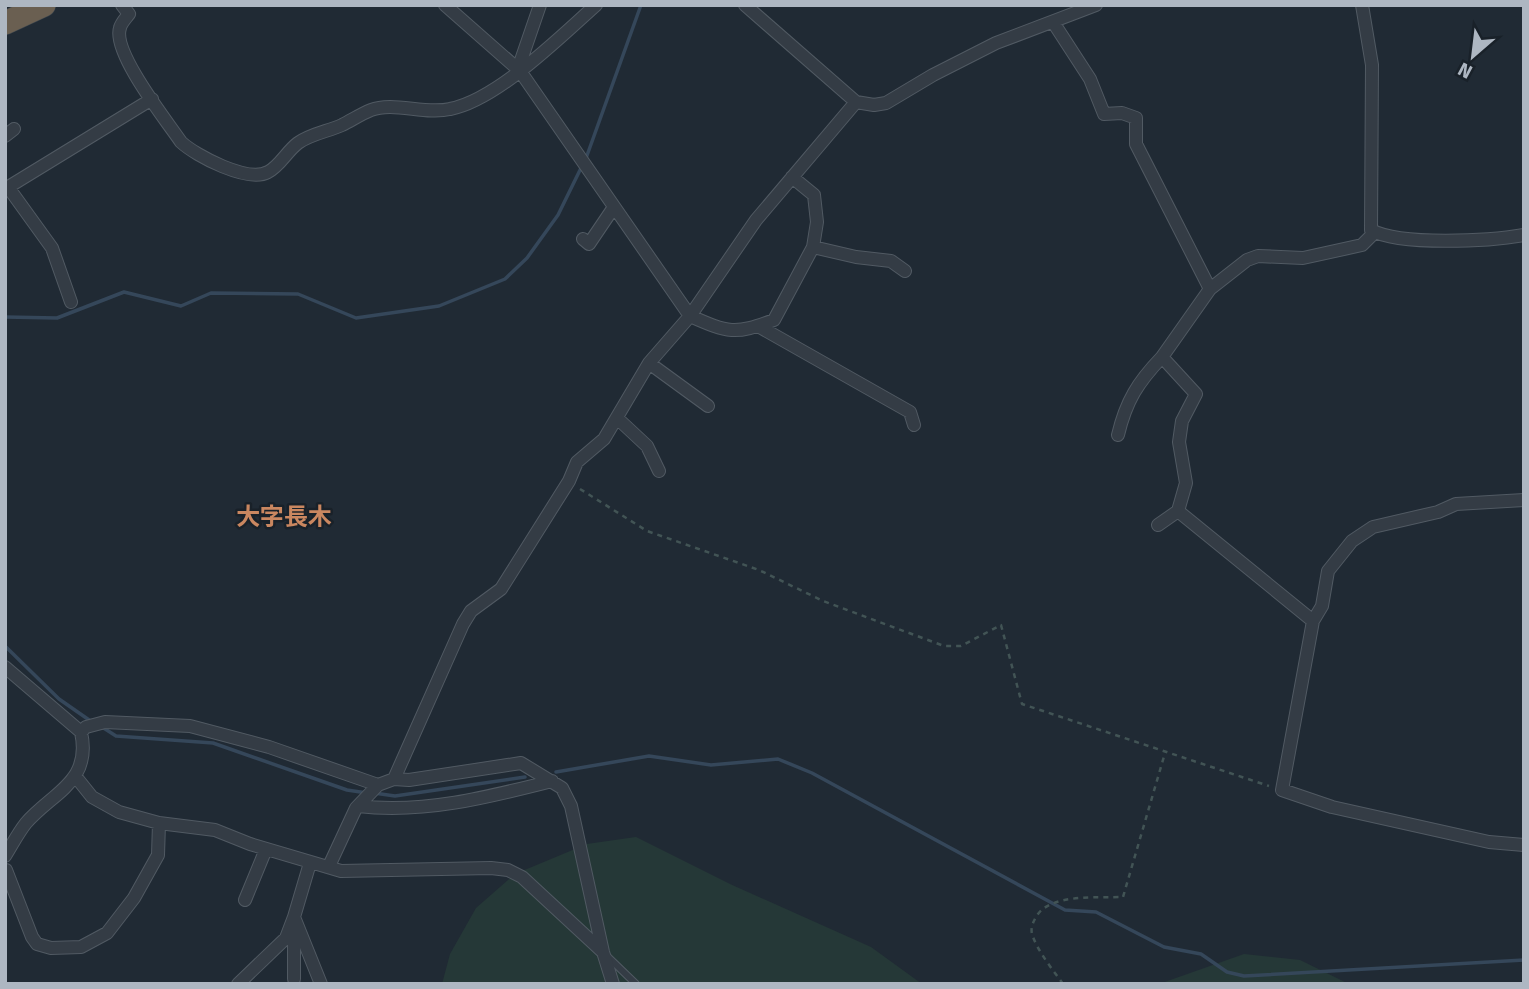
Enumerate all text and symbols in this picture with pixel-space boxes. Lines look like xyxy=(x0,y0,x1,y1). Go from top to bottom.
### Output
north arrow xyxy=(1438,21,1508,91)
text: N xyxy=(1454,57,1476,84)
district label: 大字長木 xyxy=(236,503,332,531)

